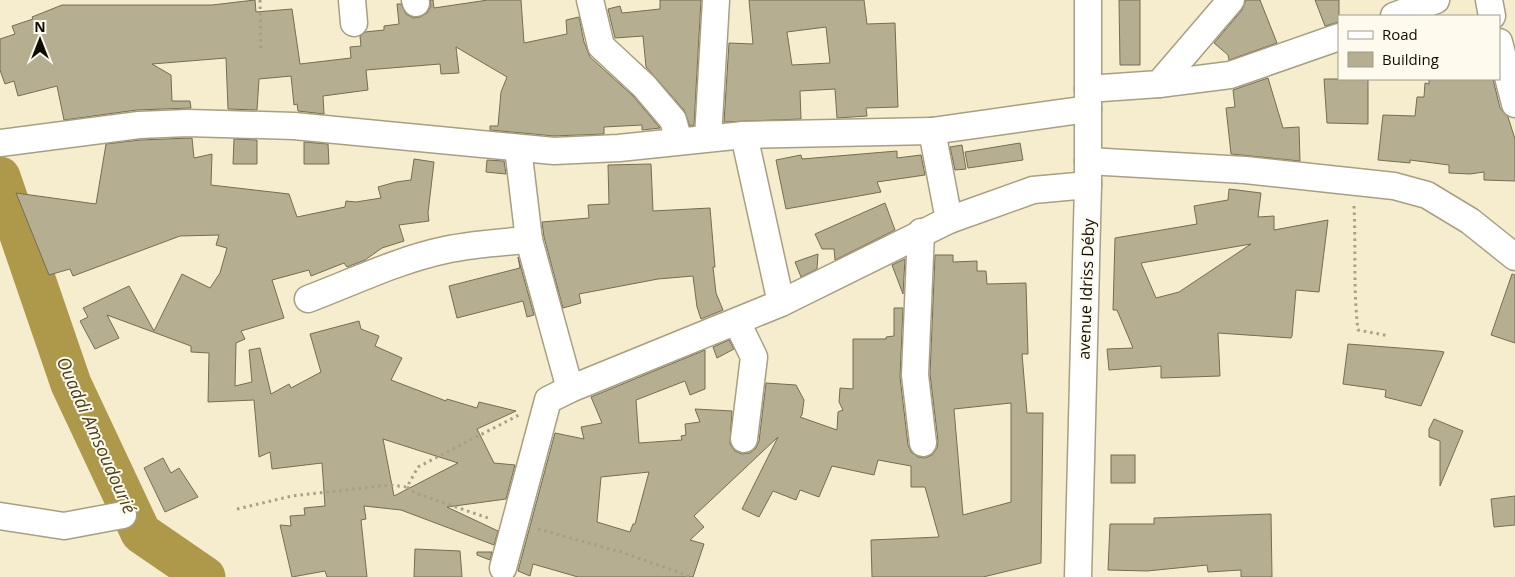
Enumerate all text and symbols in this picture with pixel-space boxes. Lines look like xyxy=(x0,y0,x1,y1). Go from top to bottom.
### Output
north arrow xyxy=(15,15,65,65)
legend xyxy=(1338,15,1500,80)
text: N xyxy=(34,17,46,36)
text: Road xyxy=(1382,24,1418,44)
text: Building xyxy=(1382,49,1439,69)
street label: avenue Idriss Déby xyxy=(1073,217,1099,360)
water label: Ouaddi Amsoudourié xyxy=(52,353,142,517)

